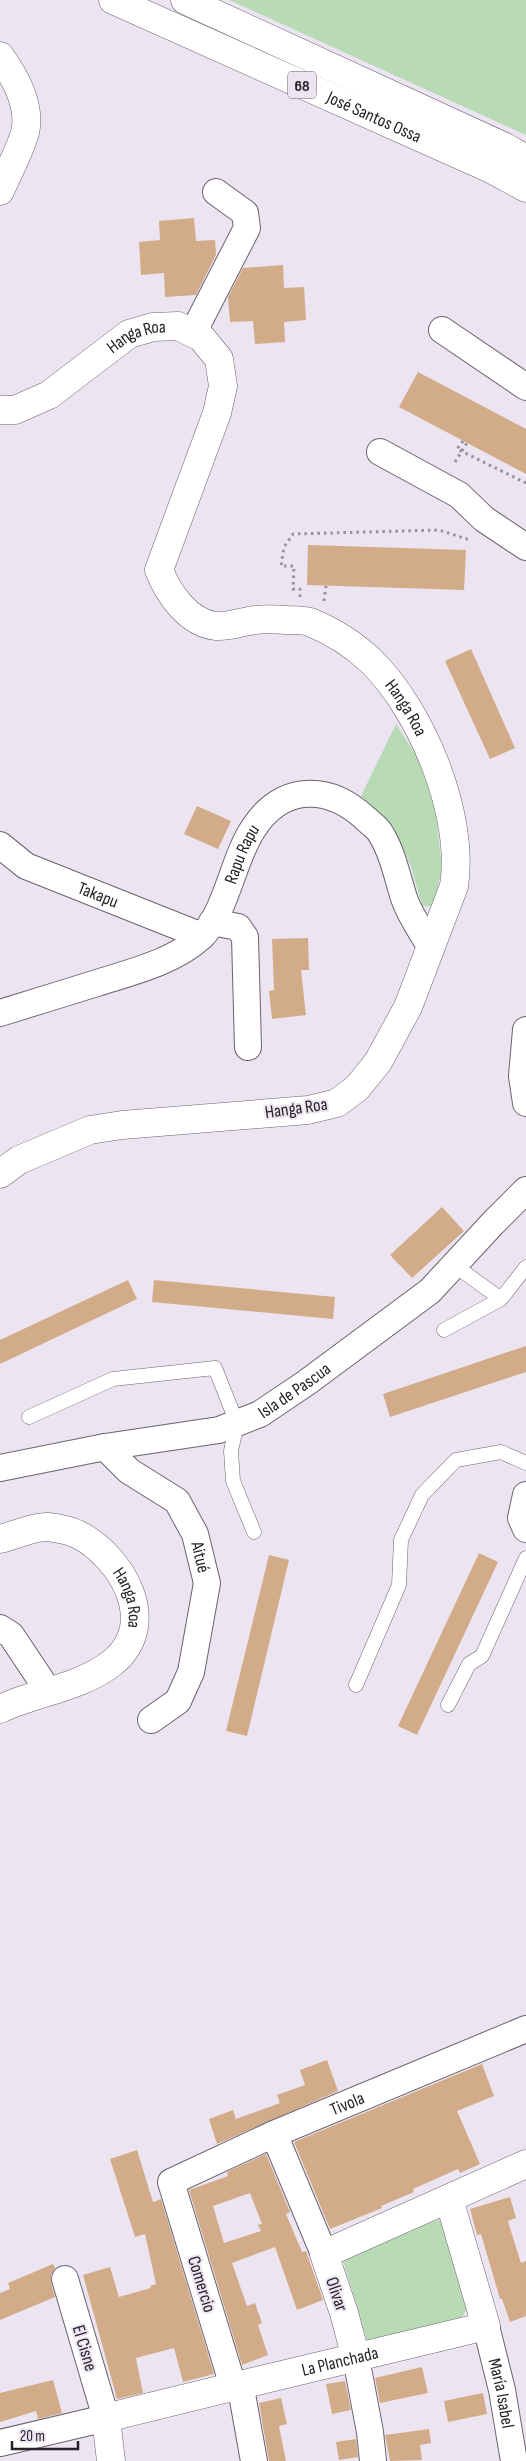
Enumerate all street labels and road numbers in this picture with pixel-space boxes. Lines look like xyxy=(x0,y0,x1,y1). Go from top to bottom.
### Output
road number: 68 xyxy=(288,72,316,98)
street label: José Santos Ossa xyxy=(323,87,424,147)
street label: Hanga Roa xyxy=(103,316,166,358)
street label: Hanga Roa xyxy=(380,675,431,740)
street label: Rapu Rapu xyxy=(220,820,264,887)
street label: Takapu xyxy=(75,878,121,913)
street label: Hanga Roa xyxy=(263,1094,329,1123)
street label: Isla de Pascua xyxy=(254,1358,335,1423)
street label: Aitué xyxy=(186,1539,214,1575)
street label: Hanga Roa xyxy=(108,1563,145,1629)
street label: Tivola xyxy=(327,2088,368,2120)
street label: Comercio xyxy=(183,2253,220,2315)
street label: Olivar xyxy=(321,2274,352,2314)
street label: El Cisne xyxy=(68,2323,101,2374)
street label: La Planchada xyxy=(299,2342,381,2381)
street label: María Isabel xyxy=(483,2356,518,2430)

